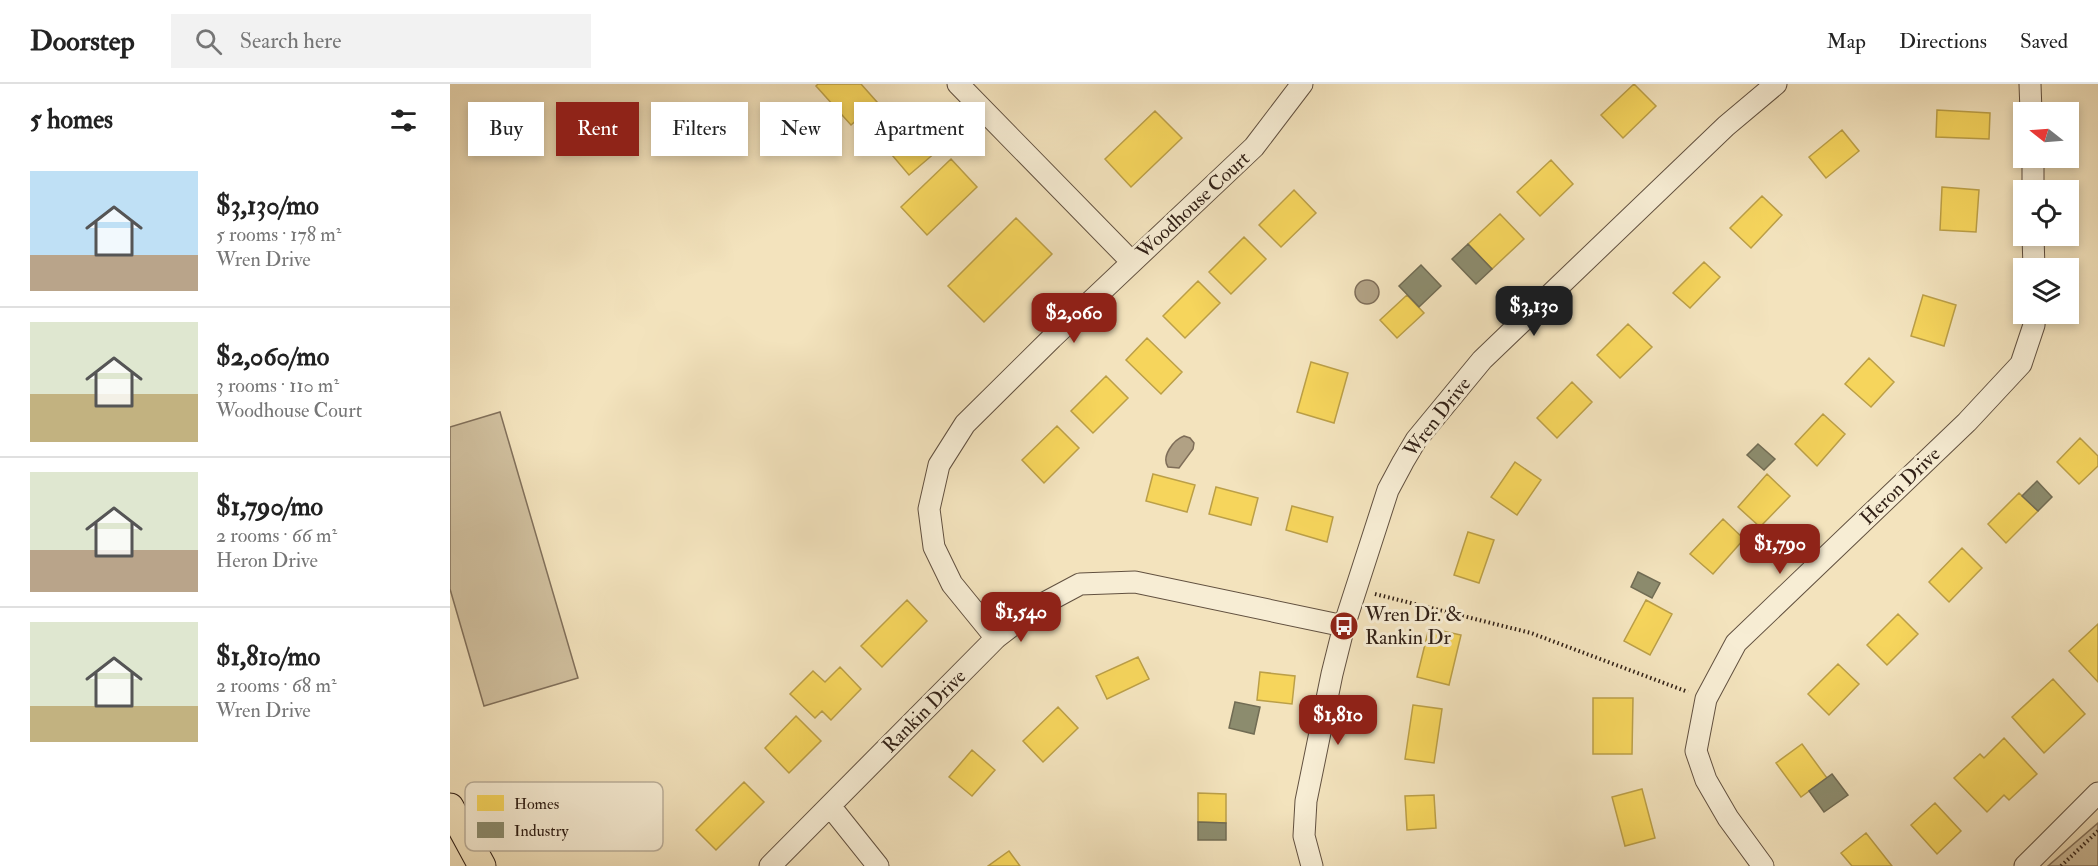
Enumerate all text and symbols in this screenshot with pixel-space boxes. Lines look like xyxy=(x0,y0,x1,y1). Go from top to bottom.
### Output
search box xyxy=(171,14,591,68)
text: Doorstep xyxy=(30,24,135,59)
icon: search xyxy=(192,25,225,58)
text: Search here xyxy=(240,27,341,55)
text: Map xyxy=(1826,28,1866,55)
text: Directions xyxy=(1899,28,1987,55)
text: Saved xyxy=(2020,28,2068,55)
chip: Buy xyxy=(468,102,544,156)
chip: Rent xyxy=(556,102,639,156)
chip: Filters xyxy=(651,102,748,156)
chip: New xyxy=(760,102,842,156)
chip: Apartment xyxy=(854,102,985,156)
north arrow xyxy=(2013,102,2079,168)
map controls xyxy=(2013,102,2079,324)
text: 5 homes xyxy=(30,104,113,136)
icon: filters xyxy=(387,104,420,137)
street label: Woodhouse Court xyxy=(1130,146,1255,265)
button: locate xyxy=(2013,180,2079,246)
text: $3,130/mo xyxy=(216,190,319,222)
icon: home xyxy=(78,195,150,267)
text: 5 rooms · 178 m² xyxy=(216,222,341,247)
text: Wren Drive xyxy=(216,247,311,272)
button: layers xyxy=(2013,258,2079,324)
pin: $3,130 xyxy=(1485,286,1583,337)
pin: $2,060 xyxy=(1025,293,1123,344)
text: $3,130 xyxy=(1510,293,1558,318)
text: $2,060 xyxy=(1046,300,1102,325)
text: $2,060/mo xyxy=(216,341,329,373)
icon: home xyxy=(78,346,150,418)
street label: Wren Drive xyxy=(1397,372,1476,463)
text: 3 rooms · 110 m² xyxy=(216,373,339,398)
text: Woodhouse Court xyxy=(216,398,362,423)
street label: Heron Drive xyxy=(1855,442,1945,530)
text: $1,790/mo xyxy=(216,491,323,523)
icon: home xyxy=(78,496,150,568)
text: 2 rooms · 66 m² xyxy=(216,523,337,548)
pin: $1,790 xyxy=(1731,524,1829,575)
text: $1,790 xyxy=(1754,531,1806,556)
text: Heron Drive xyxy=(216,548,318,573)
pin: $1,540 xyxy=(972,592,1070,643)
text: $1,540 xyxy=(995,599,1047,624)
place label: Wren Dr. & Rankin Dr xyxy=(1364,602,1462,650)
bus stop icon: Wren Dr. & Rankin Dr xyxy=(1328,610,1360,642)
text: $1,810/mo xyxy=(216,641,320,673)
icon: home xyxy=(78,646,150,718)
street label: Rankin Drive xyxy=(877,664,971,758)
text: 2 rooms · 68 m² xyxy=(216,673,337,698)
pin: $1,810 xyxy=(1289,695,1387,746)
text: Wren Drive xyxy=(216,698,311,723)
text: $1,810 xyxy=(1313,702,1363,727)
legend xyxy=(465,782,663,851)
text: Homes xyxy=(514,794,559,814)
text: Industry xyxy=(514,821,569,841)

